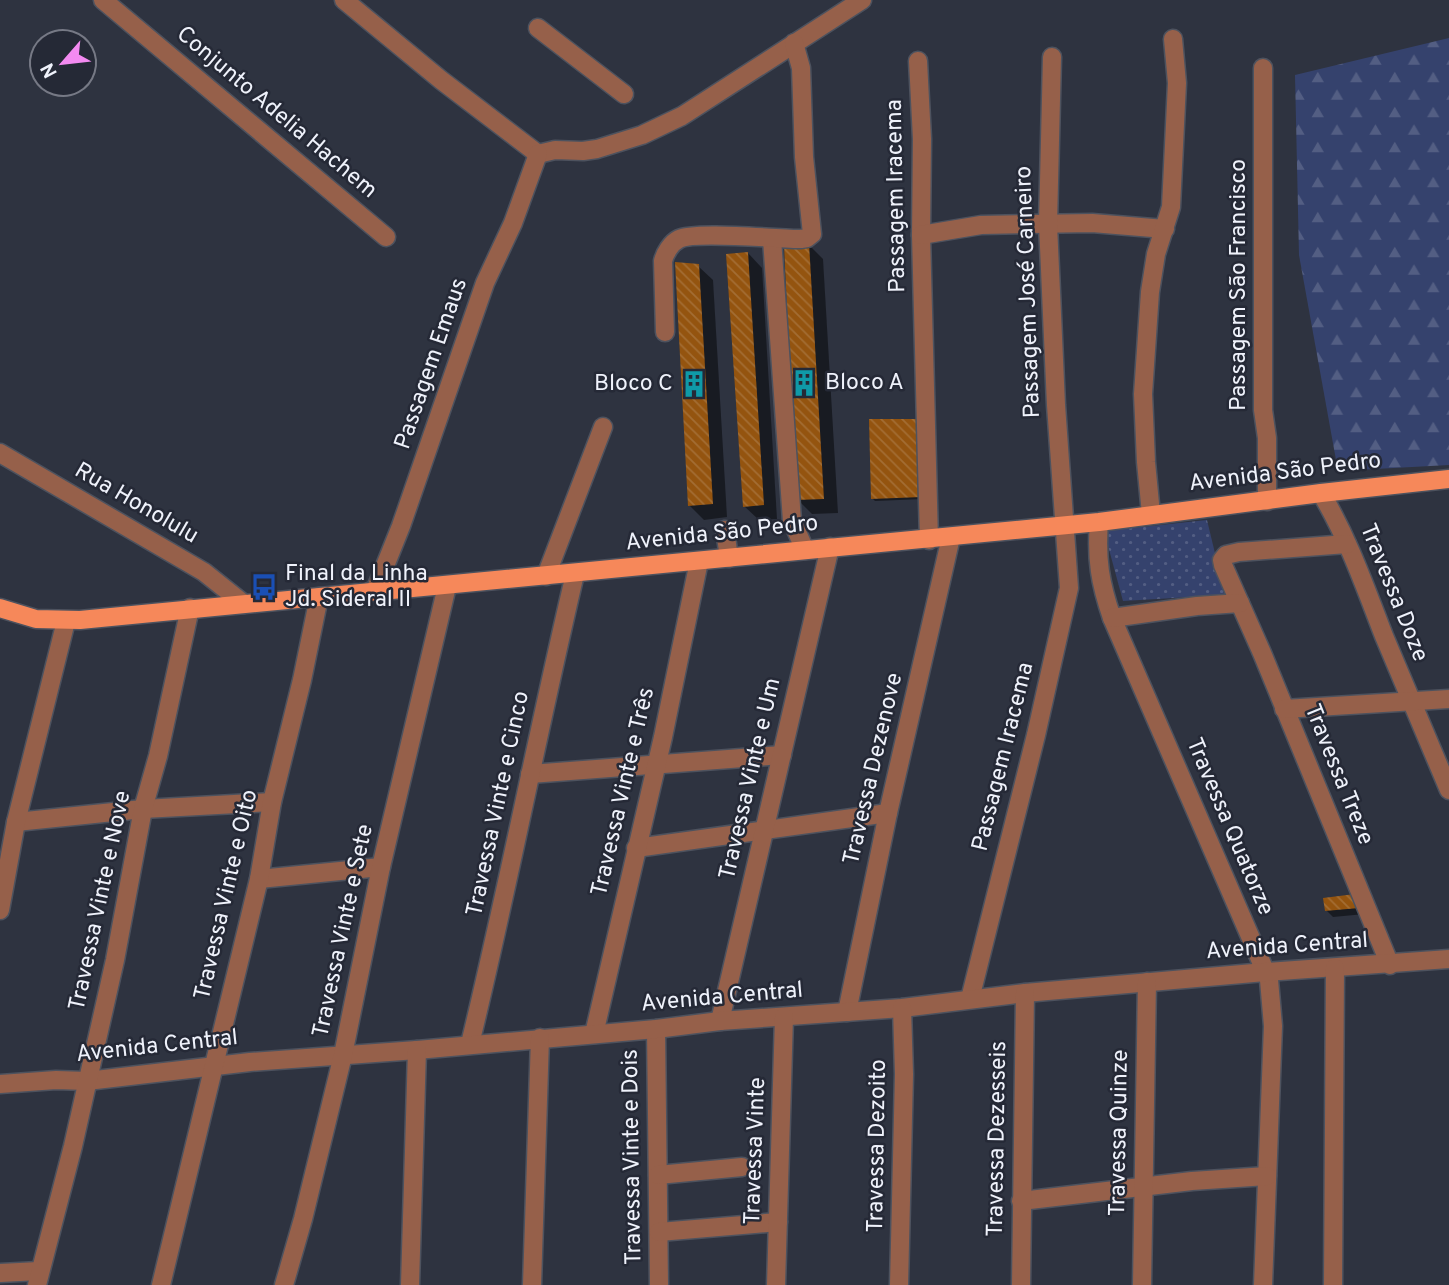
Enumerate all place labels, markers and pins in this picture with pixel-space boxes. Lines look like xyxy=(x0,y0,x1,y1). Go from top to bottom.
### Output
building icon: Bloco A xyxy=(789,368,819,398)
building icon: Bloco C xyxy=(679,369,709,399)
place label: Bloco A xyxy=(825,369,904,398)
place label: Bloco C xyxy=(594,370,673,399)
place label: Final da Linha Jd. Sideral II xyxy=(285,560,428,615)
bus stop icon: Final da Linha Jd. Sideral II xyxy=(249,572,279,602)

